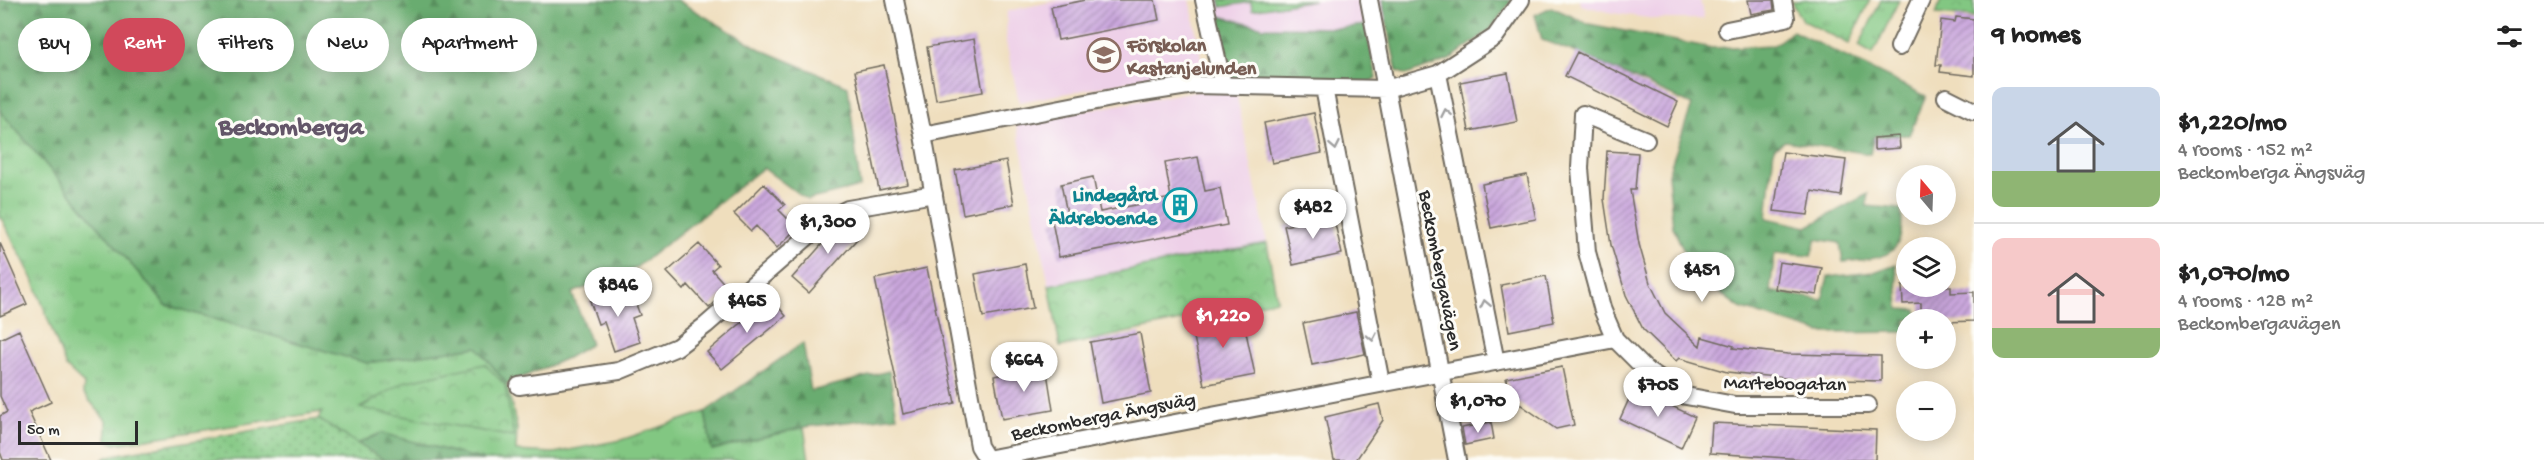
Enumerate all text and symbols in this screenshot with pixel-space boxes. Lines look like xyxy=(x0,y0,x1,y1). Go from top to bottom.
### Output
chip: Buy xyxy=(18,18,91,72)
chip: Rent xyxy=(103,18,185,72)
chip: Filters xyxy=(197,18,294,72)
chip: New xyxy=(306,18,389,72)
chip: Apartment xyxy=(401,18,537,72)
icon: filters xyxy=(2493,20,2526,53)
text: 9 homes xyxy=(1992,21,2080,52)
place label: Förskolan Kastanjelunden xyxy=(1126,36,1257,82)
school or university icon: Förskolan Kastanjelunden xyxy=(1086,37,1122,73)
one-way arrow xyxy=(1440,108,1453,118)
text: $1,220/mo xyxy=(2178,109,2287,140)
icon: home xyxy=(2040,111,2112,183)
district label: Beckomberga xyxy=(218,114,365,145)
text: 4 rooms · 152 m² xyxy=(2178,140,2313,163)
one-way arrow xyxy=(1328,141,1341,151)
text: Beckomberga Ängsväg xyxy=(2178,163,2365,186)
north arrow xyxy=(1896,165,1956,225)
map controls xyxy=(1896,165,1956,441)
place label: Lindegård Äldreboende xyxy=(1048,185,1159,232)
building icon: Lindegård Äldreboende xyxy=(1162,187,1198,223)
street label: Beckombergavägen xyxy=(1412,188,1465,353)
pin: $482 xyxy=(1277,189,1349,240)
text: $482 xyxy=(1293,197,1333,220)
pin: $1,300 xyxy=(779,204,877,255)
text: $1,300 xyxy=(800,212,856,235)
button: layers xyxy=(1896,237,1956,297)
pin: $451 xyxy=(1666,252,1738,303)
text: $451 xyxy=(1683,260,1721,283)
text: $1,070/mo xyxy=(2178,260,2290,291)
icon: home xyxy=(2040,262,2112,334)
pin: $846 xyxy=(582,267,654,318)
text: $846 xyxy=(598,275,638,298)
pin: $465 xyxy=(711,283,783,334)
text: $465 xyxy=(727,291,767,314)
text: 4 rooms · 128 m² xyxy=(2178,291,2313,314)
pin: $1,220 xyxy=(1174,298,1272,349)
one-way arrow xyxy=(1479,300,1492,310)
text: $1,220 xyxy=(1196,306,1250,329)
button: + xyxy=(1896,309,1956,369)
text: Beckombergavägen xyxy=(2178,314,2340,337)
one-way arrow xyxy=(1365,332,1378,342)
pin: $664 xyxy=(988,342,1060,393)
text: $664 xyxy=(1005,350,1043,373)
pin: $705 xyxy=(1622,367,1694,418)
street label: Martebogatan xyxy=(1723,373,1847,398)
text: $705 xyxy=(1637,375,1679,398)
button: − xyxy=(1896,381,1956,441)
pin: $1,070 xyxy=(1429,383,1527,434)
street label: Beckomberga Ängsväg xyxy=(1009,389,1198,448)
text: $1,070 xyxy=(1450,391,1506,414)
scale bar xyxy=(18,418,138,446)
text: 50 m xyxy=(27,422,60,441)

